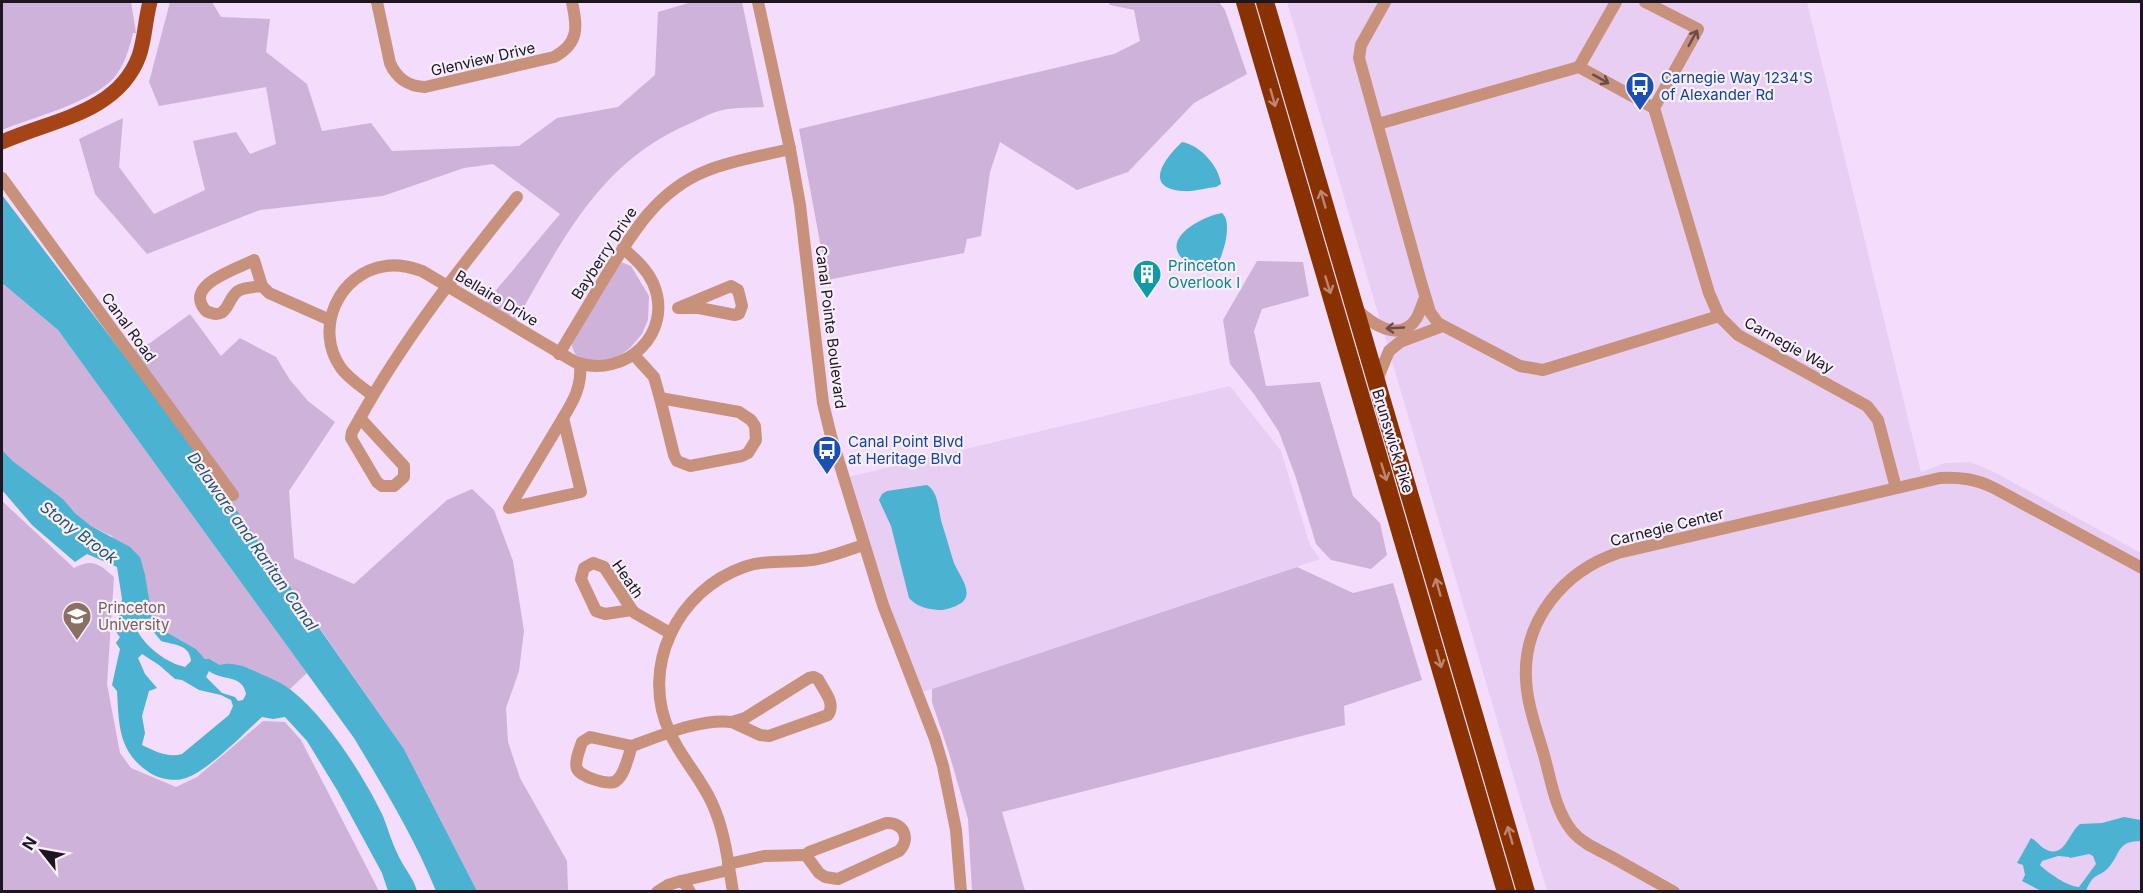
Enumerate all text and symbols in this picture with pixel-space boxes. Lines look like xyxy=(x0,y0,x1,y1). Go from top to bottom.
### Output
one-way arrow xyxy=(1688,30,1699,48)
street label: Glenview Drive xyxy=(429,38,537,80)
place label: Carnegie Way 1234'S of Alexander Rd xyxy=(1661,68,1813,104)
bus stop icon: Carnegie Way 1234'S of Alexander Rd xyxy=(1624,70,1656,112)
one-way arrow xyxy=(1592,73,1609,85)
one-way arrow xyxy=(1268,88,1279,107)
one-way arrow xyxy=(1317,190,1328,209)
street label: Bayberry Drive xyxy=(567,203,641,303)
street label: Canal Pointe Boulevard xyxy=(812,244,850,410)
place label: Princeton Overlook I xyxy=(1168,256,1240,292)
building icon: Princeton Overlook I xyxy=(1131,258,1163,300)
street label: Bellaire Drive xyxy=(452,266,542,330)
one-way arrow xyxy=(1323,275,1334,294)
street label: Canal Road xyxy=(98,289,160,365)
street label: Carnegie Way xyxy=(1741,313,1838,378)
one-way arrow xyxy=(1386,323,1406,334)
street label: Brunswick Pike xyxy=(1368,387,1418,495)
place label: Canal Point Blvd at Heritage Blvd xyxy=(848,432,963,468)
bus stop icon: Canal Point Blvd at Heritage Blvd xyxy=(811,434,843,476)
water label: Delaware and Raritan Canal xyxy=(184,448,323,634)
one-way arrow xyxy=(1379,462,1390,481)
water label: Stony Brook xyxy=(36,496,122,568)
street label: Carnegie Center xyxy=(1608,504,1726,550)
street label: Heath xyxy=(608,556,648,602)
one-way arrow xyxy=(1432,578,1443,597)
place label: Princeton University xyxy=(98,598,170,634)
school or university icon: Princeton University xyxy=(61,600,93,642)
one-way arrow xyxy=(1433,649,1445,668)
north arrow xyxy=(12,821,72,881)
one-way arrow xyxy=(1504,826,1515,845)
text: N xyxy=(17,833,41,854)

